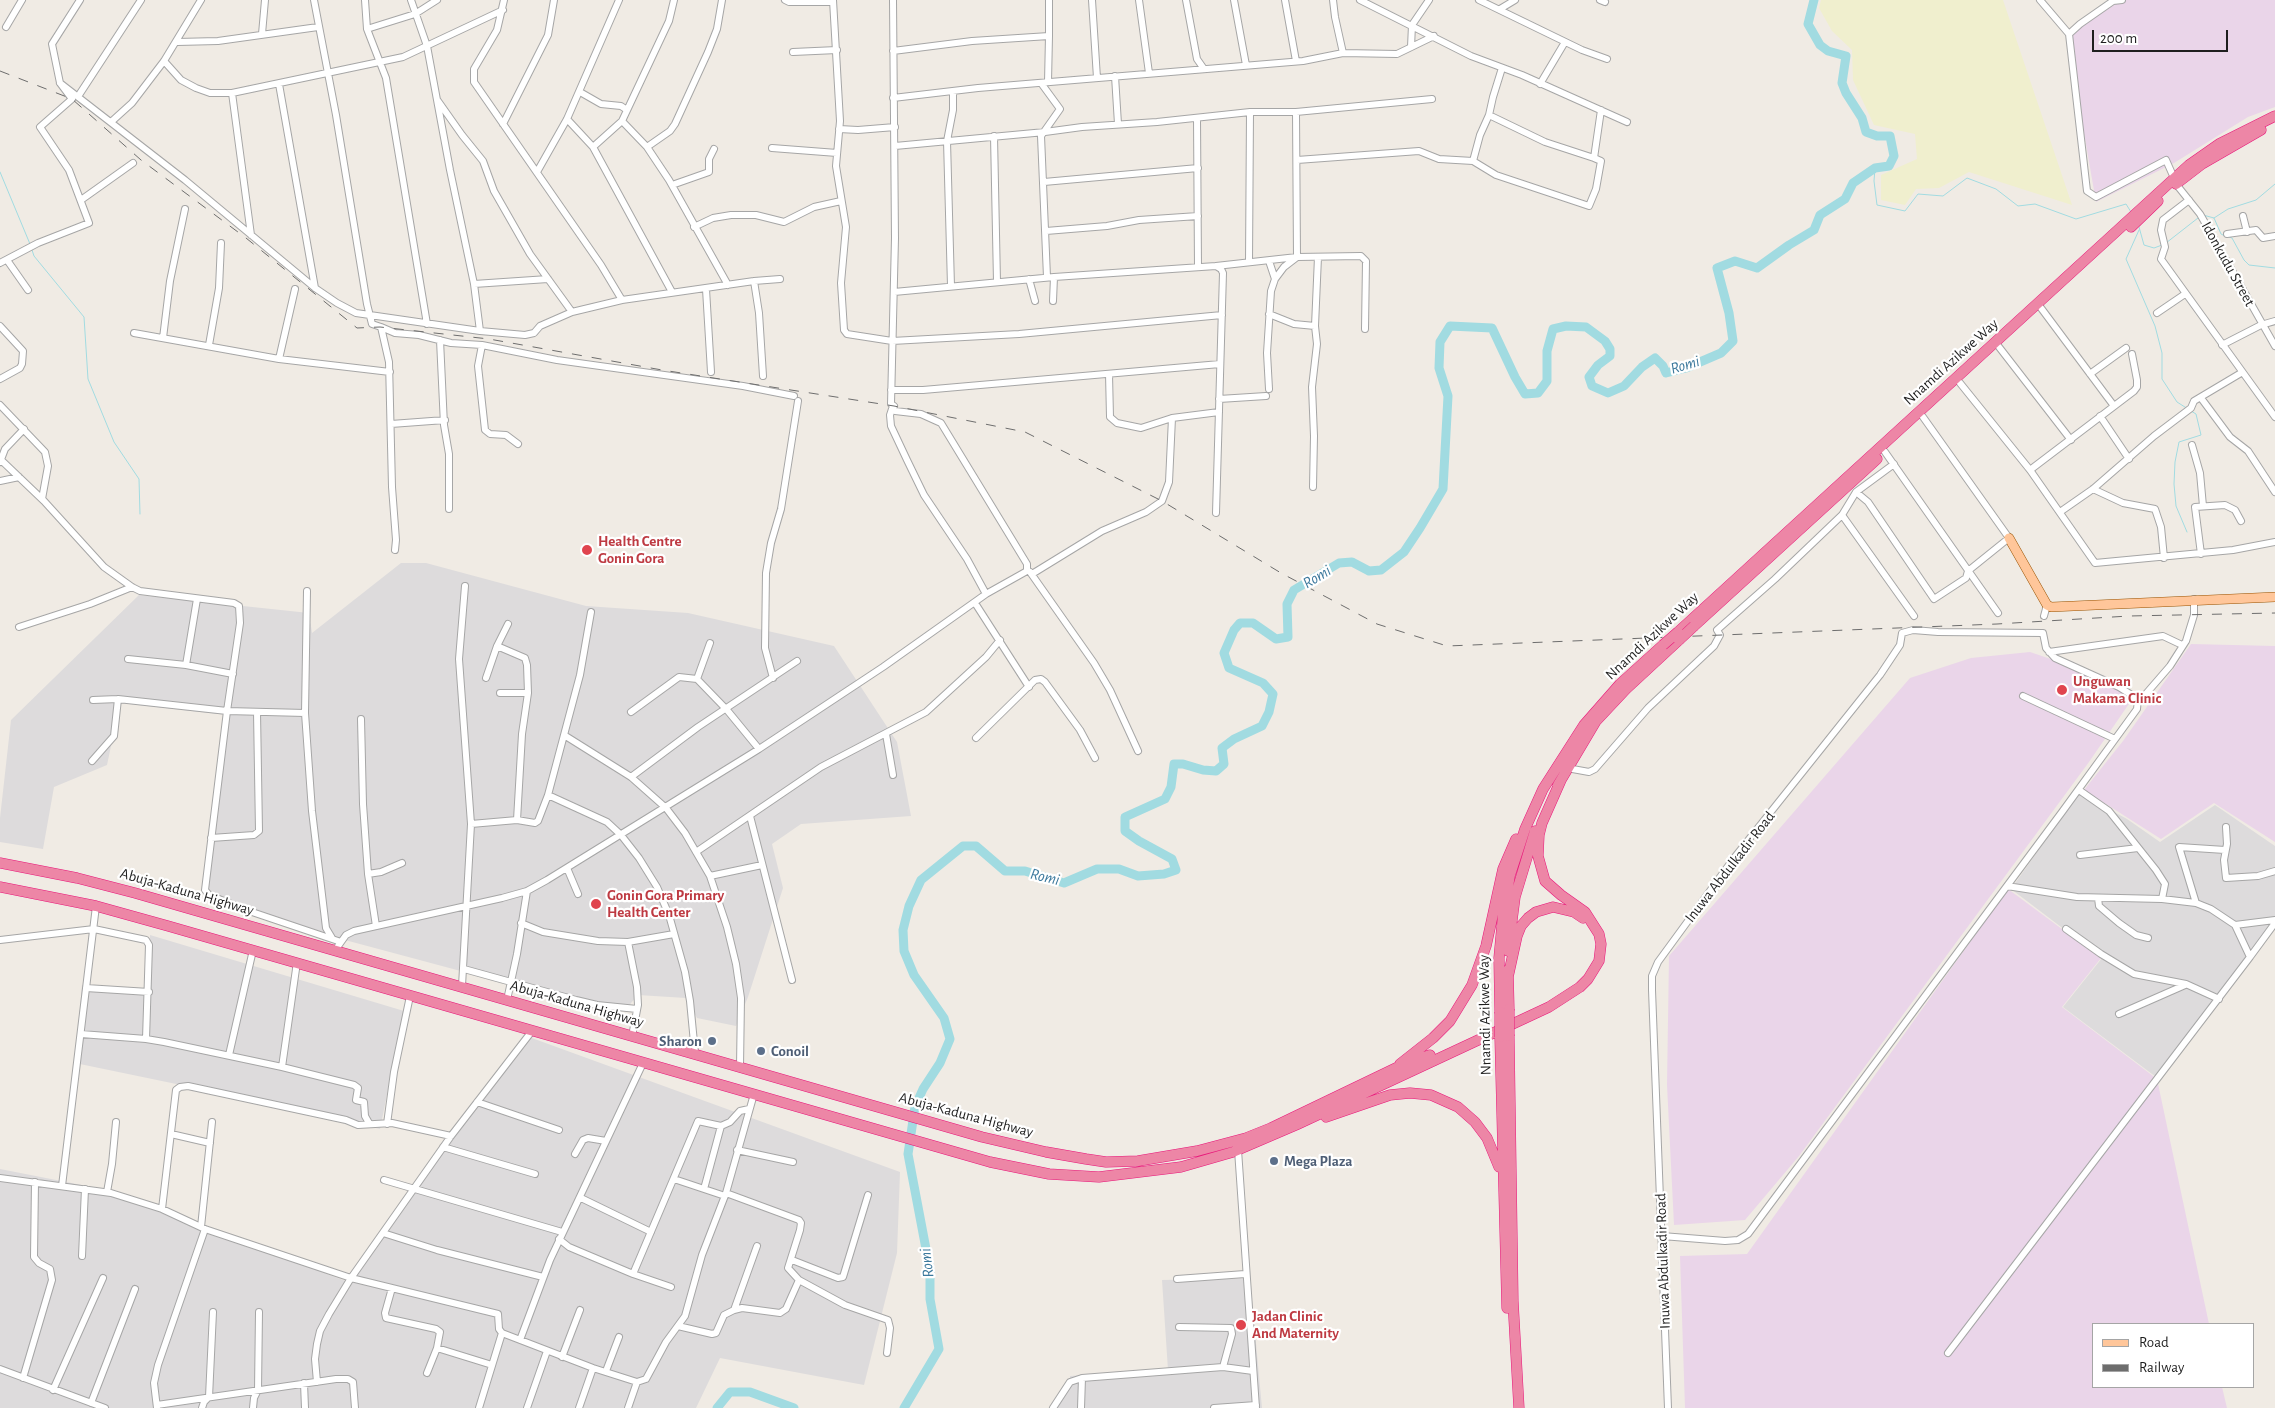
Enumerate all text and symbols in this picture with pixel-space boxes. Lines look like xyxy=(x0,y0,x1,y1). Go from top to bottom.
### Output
scale bar xyxy=(2095,20,2231,52)
text: 200 m xyxy=(2100,31,2137,46)
street label: Idonkudu Street xyxy=(2197,218,2259,310)
street label: Nnamdi Azikwe Way xyxy=(1900,315,2002,409)
water label: Romi xyxy=(1668,352,1702,378)
place label: Health Centre Gonin Gora xyxy=(598,532,682,567)
marker: Health Centre Gonin Gora xyxy=(580,543,594,557)
water label: Romi xyxy=(1299,561,1335,593)
street label: Nnamdi Azikwe Way xyxy=(1602,588,1702,684)
place label: Unguwan Makama Clinic xyxy=(2073,672,2161,707)
marker: Unguwan Makama Clinic xyxy=(2055,683,2069,697)
street label: Inuwa Abdulkadir Road xyxy=(1681,808,1779,926)
street label: Abuja-Kaduna Highway xyxy=(118,864,256,920)
water label: Romi xyxy=(1028,864,1062,890)
place label: Gonin Gora Primary Health Center xyxy=(607,886,724,921)
marker: Gonin Gora Primary Health Center xyxy=(589,897,603,911)
street label: Nnamdi Azikwe Way xyxy=(1475,954,1495,1076)
street label: Abuja-Kaduna Highway xyxy=(508,976,646,1032)
place label: Sharon xyxy=(659,1032,702,1050)
marker: Sharon xyxy=(706,1035,718,1047)
place label: Conoil xyxy=(771,1042,809,1060)
marker: Conoil xyxy=(755,1045,767,1057)
street label: Abuja-Kaduna Highway xyxy=(897,1088,1035,1142)
place label: Mega Plaza xyxy=(1284,1152,1352,1170)
marker: Mega Plaza xyxy=(1268,1155,1280,1167)
street label: Inuwa Abdulkadir Road xyxy=(1652,1193,1674,1329)
water label: Romi xyxy=(916,1247,938,1279)
place label: Jadan Clinic And Maternity xyxy=(1252,1307,1339,1342)
marker: Jadan Clinic And Maternity xyxy=(1234,1318,1248,1332)
legend xyxy=(2092,1323,2255,1388)
text: Road xyxy=(2139,1335,2169,1350)
text: Railway xyxy=(2139,1360,2184,1375)

